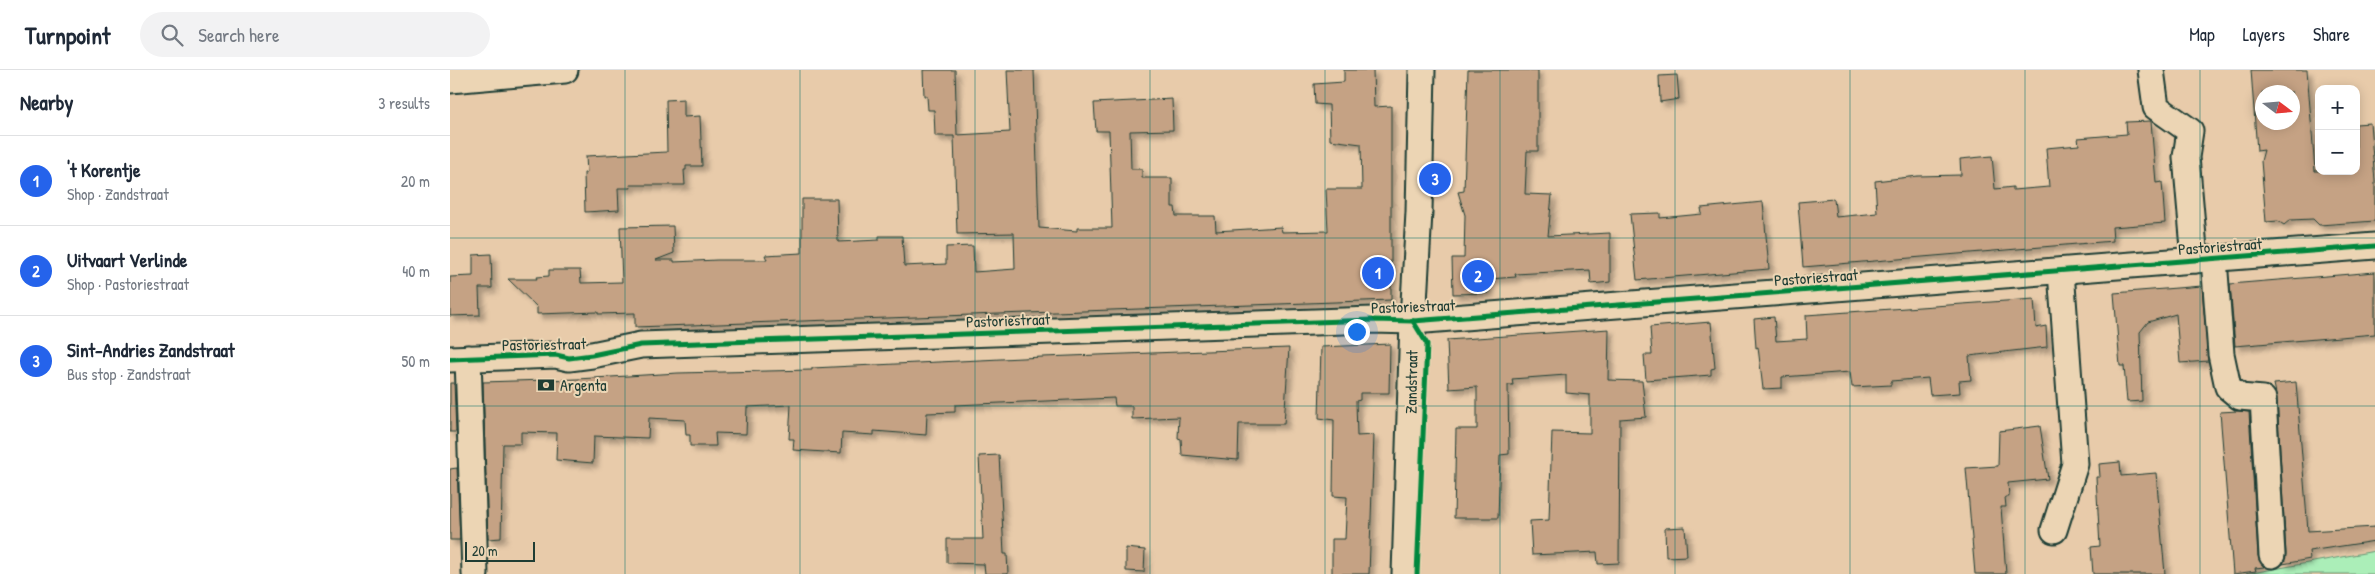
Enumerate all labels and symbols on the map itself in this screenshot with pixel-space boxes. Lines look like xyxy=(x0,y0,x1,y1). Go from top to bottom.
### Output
north arrow xyxy=(2255,85,2300,130)
pin: 3 xyxy=(1419,160,1451,198)
street label: Pastoriestraat xyxy=(2177,232,2263,260)
pin: 1 xyxy=(1362,254,1394,292)
pin: 2 xyxy=(1462,257,1494,295)
street label: Pastoriestraat xyxy=(1773,263,1859,291)
street label: Pastoriestraat xyxy=(1371,294,1456,318)
street label: Pastoriestraat xyxy=(966,308,1051,332)
your location xyxy=(1344,319,1370,345)
street label: Pastoriestraat xyxy=(502,332,587,356)
street label: Zandstraat xyxy=(1399,349,1423,414)
place label: Argenta xyxy=(560,374,606,396)
bank icon: Argenta xyxy=(536,375,556,395)
scale bar xyxy=(465,539,535,562)

